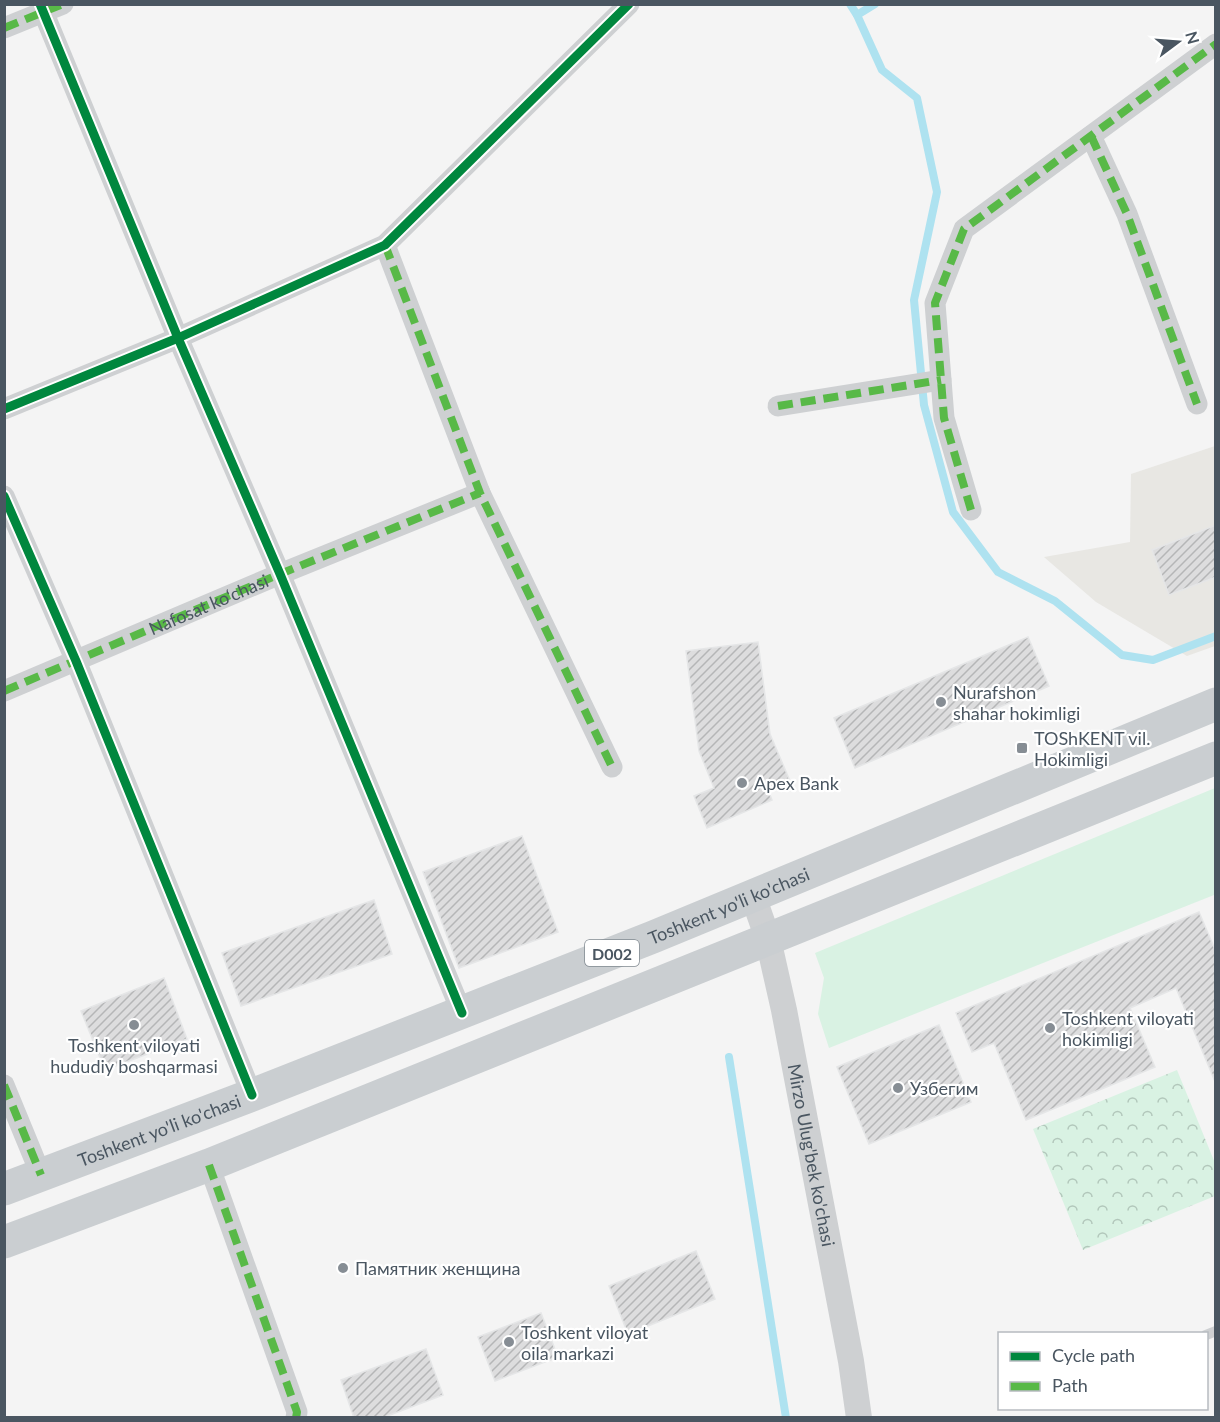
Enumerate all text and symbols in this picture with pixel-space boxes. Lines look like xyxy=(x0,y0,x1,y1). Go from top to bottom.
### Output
north arrow xyxy=(1148,12,1208,72)
text: N xyxy=(1182,29,1204,46)
street label: Nafosat ko‘chasi xyxy=(145,569,271,639)
place label: Nurafshon shahar hokimligi xyxy=(953,681,1080,724)
marker: Nurafshon shahar hokimligi xyxy=(934,695,948,709)
place label: TOShKENT vil. Hokimligi xyxy=(1034,727,1150,770)
marker: TOShKENT vil. Hokimligi xyxy=(1015,741,1029,755)
place label: Apex Bank xyxy=(754,772,840,794)
marker: Apex Bank xyxy=(735,776,749,790)
street label: Toshkent yo'li ko'chasi xyxy=(645,863,812,949)
road number: D002 xyxy=(585,940,639,966)
place label: Toshkent viloyati hokimligi xyxy=(1062,1007,1194,1050)
marker: Toshkent viloyati hududiy boshqarmasi xyxy=(127,1018,141,1032)
marker: Toshkent viloyati hokimligi xyxy=(1043,1021,1057,1035)
place label: Toshkent viloyati hududiy boshqarmasi xyxy=(50,1034,218,1077)
street label: Mirzo Ulug'bek ko'chasi xyxy=(783,1062,840,1248)
place label: Узбегим xyxy=(910,1077,979,1099)
marker: Узбегим xyxy=(891,1081,905,1095)
street label: Toshkent yo'li ko'chasi xyxy=(75,1089,244,1171)
place label: Памятник женщина xyxy=(355,1257,520,1279)
marker: Памятник женщина xyxy=(336,1261,350,1275)
place label: Toshkent viloyat oila markazi xyxy=(521,1321,649,1364)
legend xyxy=(998,1332,1208,1410)
marker: Toshkent viloyat oila markazi xyxy=(502,1335,516,1349)
text: Cycle path xyxy=(1052,1344,1135,1366)
text: Path xyxy=(1052,1374,1088,1396)

